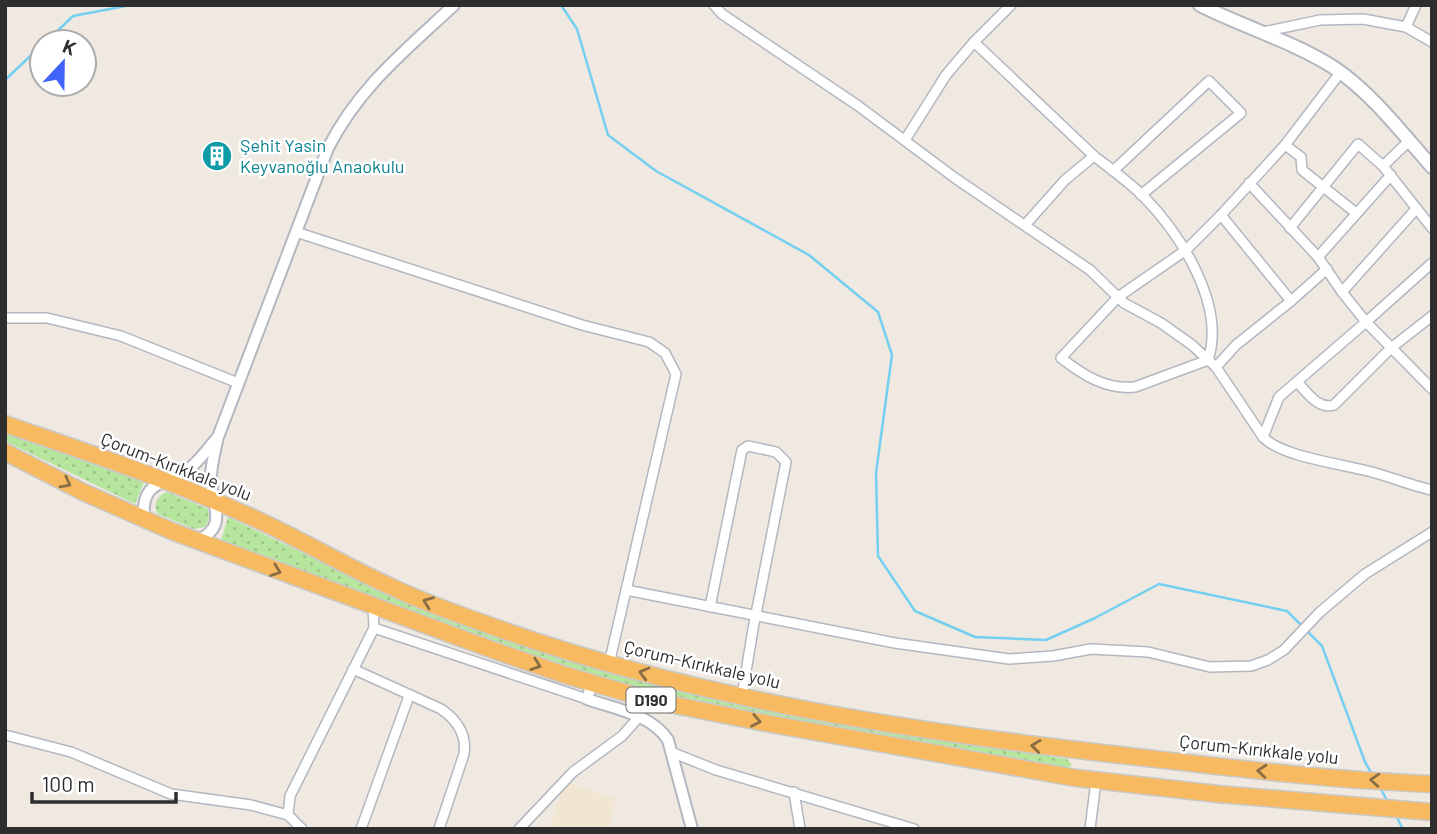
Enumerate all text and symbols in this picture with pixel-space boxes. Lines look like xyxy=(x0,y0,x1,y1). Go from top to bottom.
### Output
north arrow xyxy=(28,28,98,98)
text: K xyxy=(60,34,79,60)
place label: Şehit Yasin Keyvanoğlu Anaokulu xyxy=(240,134,404,177)
building icon: Şehit Yasin Keyvanoğlu Anaokulu xyxy=(200,139,234,173)
street label: Çorum-Kırıkkale yolu xyxy=(98,427,255,505)
one-way arrow xyxy=(59,475,71,488)
one-way arrow xyxy=(269,562,281,576)
one-way arrow xyxy=(423,597,435,611)
street label: Çorum-Kırıkkale yolu xyxy=(622,635,783,693)
one-way arrow xyxy=(529,657,541,671)
one-way arrow xyxy=(638,667,650,681)
road number: D190 xyxy=(626,688,676,712)
one-way arrow xyxy=(750,713,762,728)
street label: Çorum-Kırıkkale yolu xyxy=(1178,730,1340,768)
one-way arrow xyxy=(1030,738,1042,753)
scale bar xyxy=(32,760,175,804)
one-way arrow xyxy=(1256,764,1267,779)
text: 100 m xyxy=(42,771,95,796)
one-way arrow xyxy=(1370,773,1381,788)

